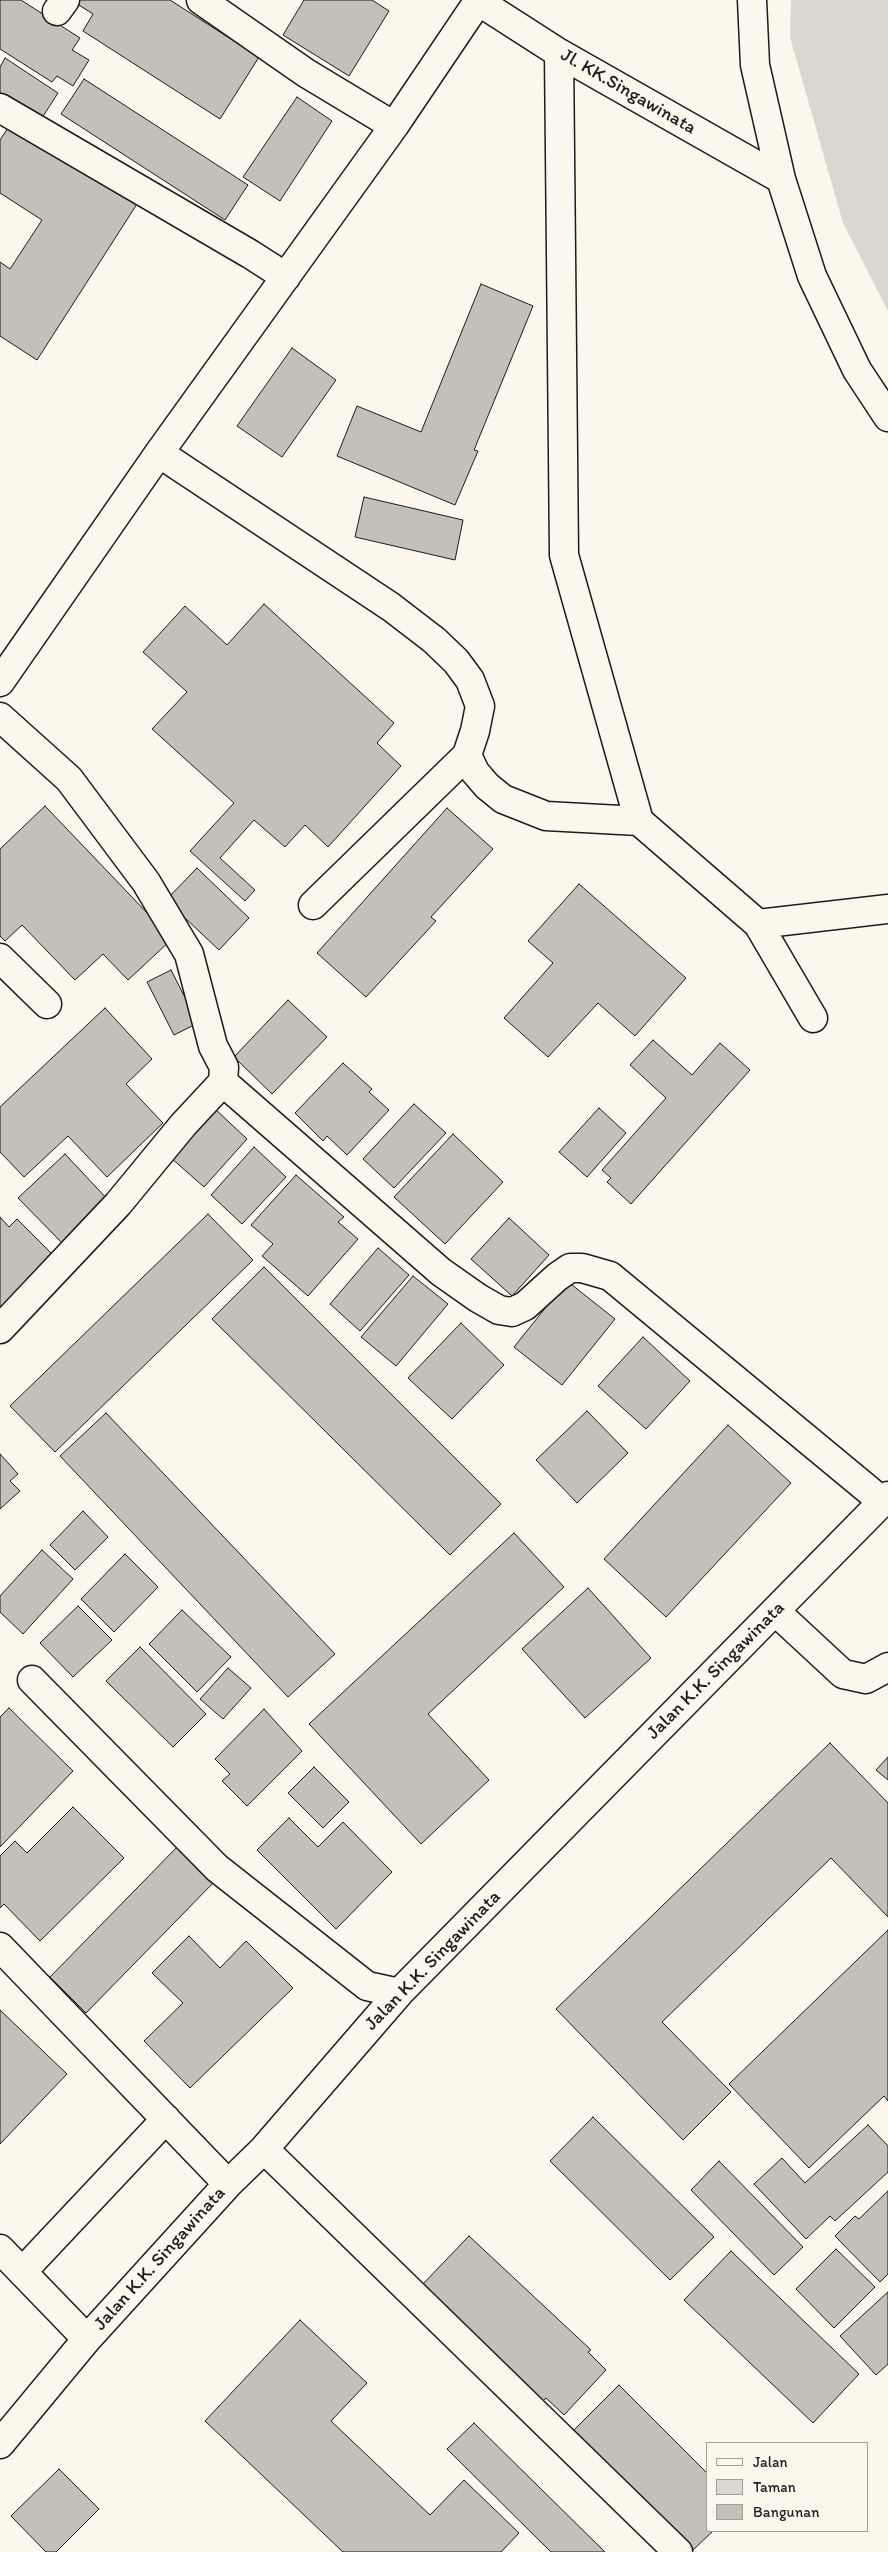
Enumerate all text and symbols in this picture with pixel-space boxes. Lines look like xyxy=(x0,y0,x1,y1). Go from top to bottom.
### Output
street label: Jl. KK.Singawinata xyxy=(556,44,700,140)
street label: Jalan K.K. Singawinata xyxy=(642,1597,790,1745)
street label: Jalan K.K. Singawinata xyxy=(360,1886,506,2036)
street label: Jalan K.K. Singawinata xyxy=(89,2182,231,2336)
legend xyxy=(706,2442,868,2532)
text: Jalan xyxy=(753,2453,787,2471)
text: Taman xyxy=(753,2478,796,2496)
text: Bangunan xyxy=(753,2503,820,2521)

